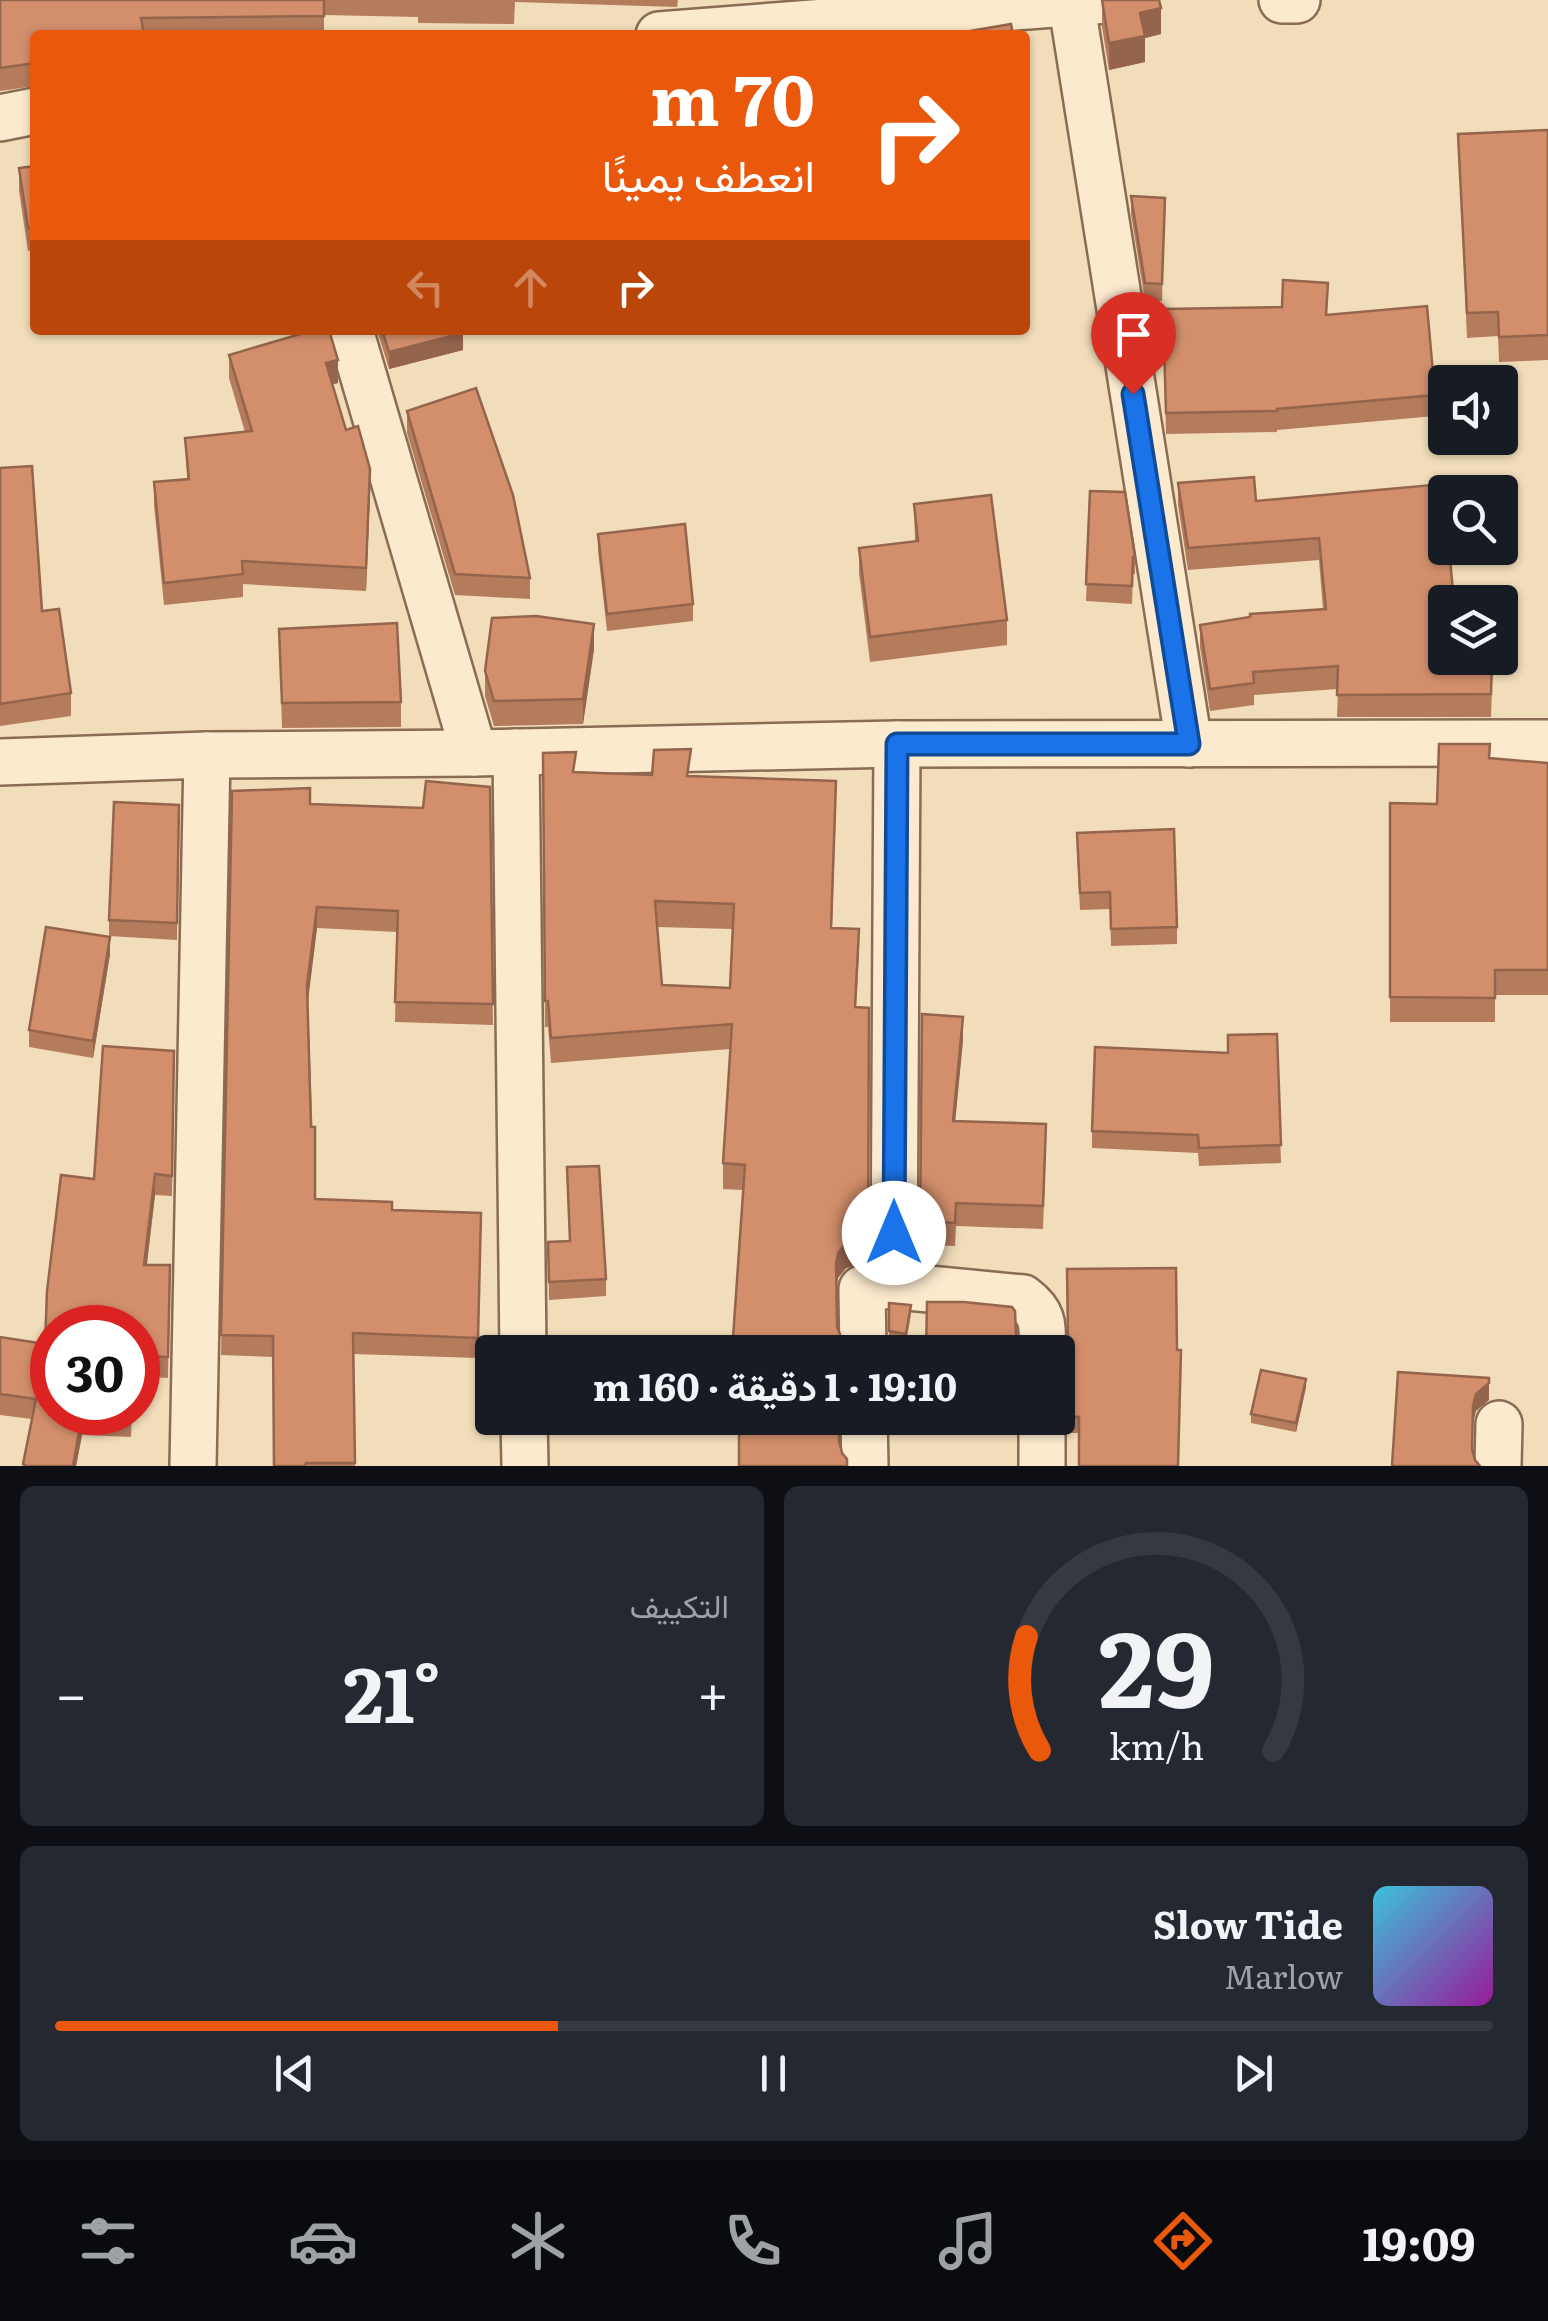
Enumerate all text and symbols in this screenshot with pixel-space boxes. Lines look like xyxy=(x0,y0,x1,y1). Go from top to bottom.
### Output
text: 70 m xyxy=(650,44,815,148)
icon: right xyxy=(850,70,980,200)
text: انعطف يمينًا xyxy=(602,139,815,206)
icon: left xyxy=(398,260,453,315)
icon: ahead xyxy=(503,260,558,315)
icon: right xyxy=(608,260,663,315)
pin xyxy=(1091,292,1176,395)
icon: arrive xyxy=(1106,307,1161,362)
map controls xyxy=(1428,365,1518,675)
button: sound xyxy=(1428,365,1518,455)
button: search xyxy=(1428,475,1518,565)
button: layers xyxy=(1428,585,1518,675)
position arrow xyxy=(842,1181,946,1285)
speed limit sign: 30 xyxy=(30,1305,160,1435)
text: 19:10 · 1 دقيقة · 160 m xyxy=(593,1356,957,1413)
text: التكييف xyxy=(630,1580,729,1628)
text: 29 xyxy=(1098,1586,1214,1740)
text: 21° xyxy=(343,1635,441,1746)
text: − xyxy=(55,1650,87,1732)
text: + xyxy=(697,1650,729,1732)
text: km/h xyxy=(1108,1718,1204,1771)
text: Slow Tide xyxy=(1153,1894,1343,1951)
text: Marlow xyxy=(1224,1951,1343,1999)
icon: previous xyxy=(267,2046,322,2101)
icon: pause xyxy=(746,2046,801,2101)
icon: next xyxy=(1226,2046,1281,2101)
icon: filters xyxy=(73,2206,143,2276)
icon: car xyxy=(288,2206,358,2276)
icon: climate xyxy=(503,2206,573,2276)
icon: phone xyxy=(718,2206,788,2276)
icon: music xyxy=(933,2206,1003,2276)
icon: directions xyxy=(1148,2206,1218,2276)
text: 19:09 xyxy=(1363,2208,1476,2275)

